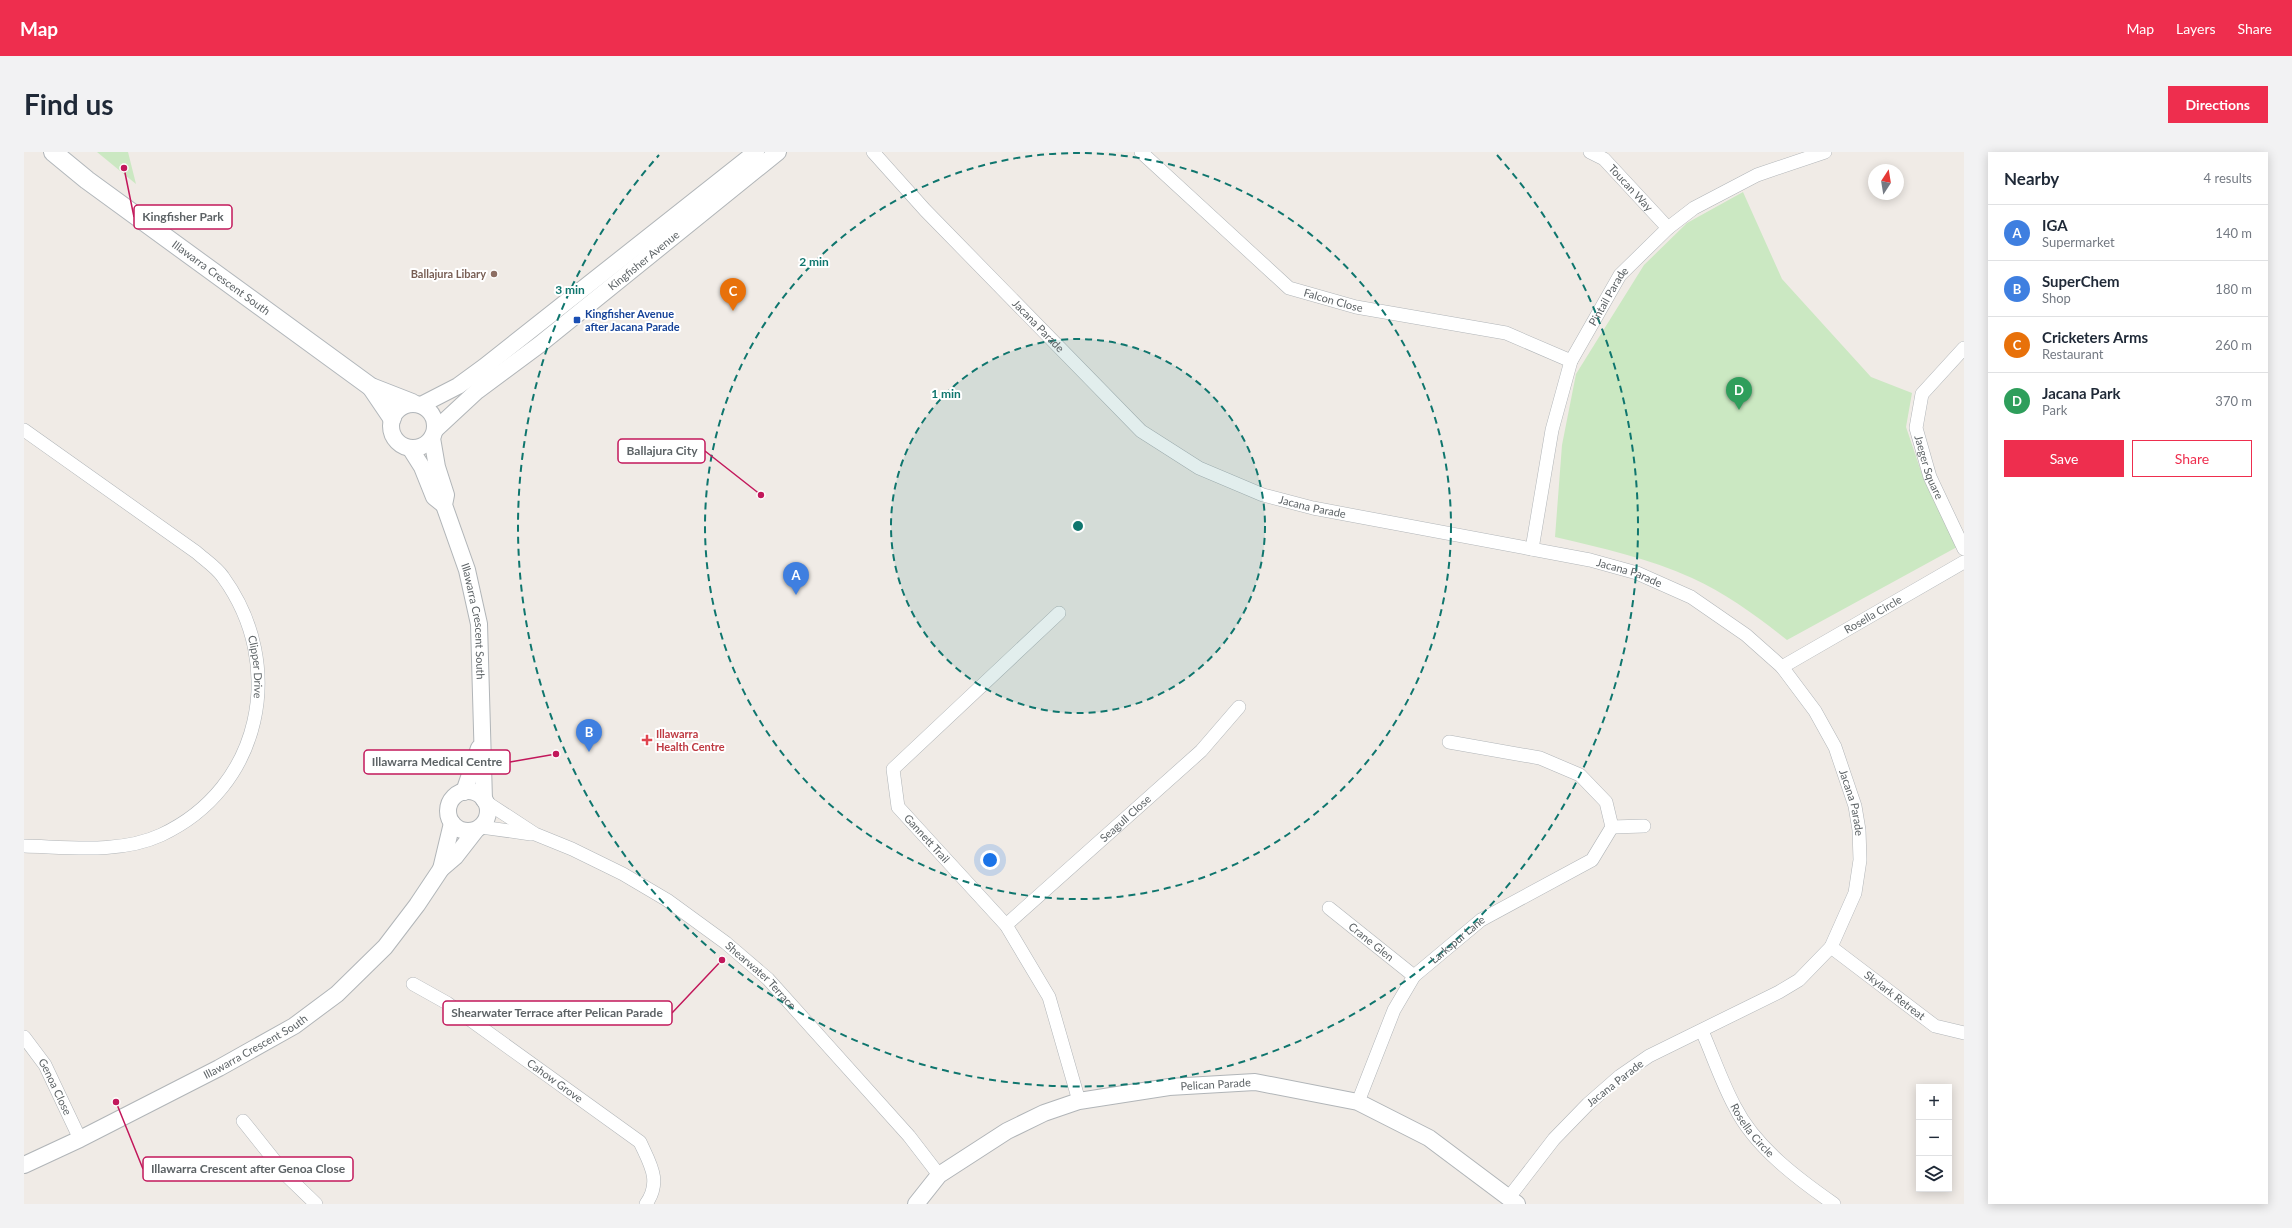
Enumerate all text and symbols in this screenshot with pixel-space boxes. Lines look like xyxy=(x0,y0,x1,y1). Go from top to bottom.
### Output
text: Map xyxy=(20,17,58,40)
text: Map xyxy=(2126,20,2154,37)
text: Layers xyxy=(2176,20,2216,37)
text: Share xyxy=(2238,20,2272,37)
button: Directions xyxy=(2168,86,2268,123)
text: Find us xyxy=(24,87,114,121)
street label: Toucan Way xyxy=(1606,161,1656,214)
north arrow xyxy=(1868,164,1904,200)
text: Nearby xyxy=(2004,168,2059,189)
text: 4 results xyxy=(2204,170,2252,186)
callout: Kingfisher Park xyxy=(134,205,232,229)
text: Kingfisher Park xyxy=(142,209,224,224)
text: IGA xyxy=(2042,216,2068,234)
text: A xyxy=(2012,225,2022,241)
text: 140 m xyxy=(2215,225,2252,241)
street label: Kingfisher Avenue xyxy=(605,227,682,293)
text: Supermarket xyxy=(2042,234,2115,250)
street label: Illawarra Crescent South xyxy=(170,237,273,317)
text: 2 min xyxy=(799,254,829,269)
street label: Pintail Parade xyxy=(1586,264,1631,328)
place label: Ballajura Libary xyxy=(411,267,486,280)
marker: Ballajura Libary xyxy=(489,269,499,279)
text: SuperChem xyxy=(2042,272,2120,290)
pin: C xyxy=(720,278,746,311)
text: B xyxy=(2013,281,2021,297)
text: 180 m xyxy=(2215,281,2252,297)
text: 3 min xyxy=(555,282,585,297)
street label: Falcon Close xyxy=(1302,286,1364,314)
text: Shop xyxy=(2042,290,2071,306)
street label: Jacana Parade xyxy=(1010,297,1067,355)
place label: Kingfisher Avenue after Jacana Parade xyxy=(585,307,680,333)
marker: Kingfisher Avenue after Jacana Parade xyxy=(572,315,582,325)
text: Cricketers Arms xyxy=(2042,328,2148,346)
text: C xyxy=(2013,337,2021,353)
text: 260 m xyxy=(2215,337,2252,353)
text: Restaurant xyxy=(2042,346,2104,362)
pin: D xyxy=(1726,377,1752,410)
text: Jacana Park xyxy=(2042,384,2121,402)
text: 1 min xyxy=(931,386,961,401)
text: D xyxy=(2012,393,2022,409)
text: 370 m xyxy=(2215,393,2252,409)
text: Park xyxy=(2042,402,2067,418)
street label: Jaeger Square xyxy=(1912,433,1947,501)
callout: Ballajura City xyxy=(618,439,705,463)
button: Save xyxy=(2004,440,2124,477)
button: Share xyxy=(2132,440,2252,477)
text: Ballajura City xyxy=(627,443,698,458)
street label: Jacana Parade xyxy=(1278,492,1347,520)
centre of rings xyxy=(1071,519,1085,533)
street label: Jacana Parade xyxy=(1595,555,1664,589)
street label: Illawarra Crescent South xyxy=(459,561,488,680)
pin: A xyxy=(783,562,809,595)
street label: Rosella Circle xyxy=(1842,592,1904,636)
street label: Clipper Drive xyxy=(246,634,265,699)
pin: B xyxy=(576,719,602,752)
place label: Illawarra Health Centre xyxy=(656,727,725,753)
marker: Illawarra Health Centre xyxy=(641,734,653,746)
callout: Illawarra Medical Centre xyxy=(364,750,510,774)
text: Illawarra Medical Centre xyxy=(372,754,503,769)
street label: Jacana Parade xyxy=(1837,768,1866,836)
street label: Seagull Close xyxy=(1097,792,1153,844)
street label: Gannett Trail xyxy=(902,811,953,865)
your location xyxy=(980,850,1000,870)
street label: Larkspur Lane xyxy=(1427,912,1487,966)
street label: Crane Glen xyxy=(1346,919,1397,963)
street label: Shearwater Terrace xyxy=(723,939,799,1012)
street label: Skylark Retreat xyxy=(1862,968,1928,1022)
callout: Shearwater Terrace after Pelican Parade xyxy=(443,1001,672,1025)
text: Shearwater Terrace after Pelican Parade xyxy=(451,1005,663,1020)
street label: Illawarra Crescent South xyxy=(201,1011,310,1081)
street label: Genoa Close xyxy=(36,1055,75,1117)
street label: Cahow Grove xyxy=(525,1056,586,1105)
street label: Jacana Parade xyxy=(1584,1056,1646,1109)
street label: Pelican Parade xyxy=(1180,1075,1251,1092)
map controls xyxy=(1916,1084,1952,1192)
button: + xyxy=(1916,1084,1952,1120)
street label: Rosella Circle xyxy=(1728,1101,1777,1160)
button: − xyxy=(1916,1120,1952,1156)
button: layers xyxy=(1916,1156,1952,1192)
callout: Illawarra Crescent after Genoa Close xyxy=(143,1157,353,1181)
text: Illawarra Crescent after Genoa Close xyxy=(151,1161,346,1176)

